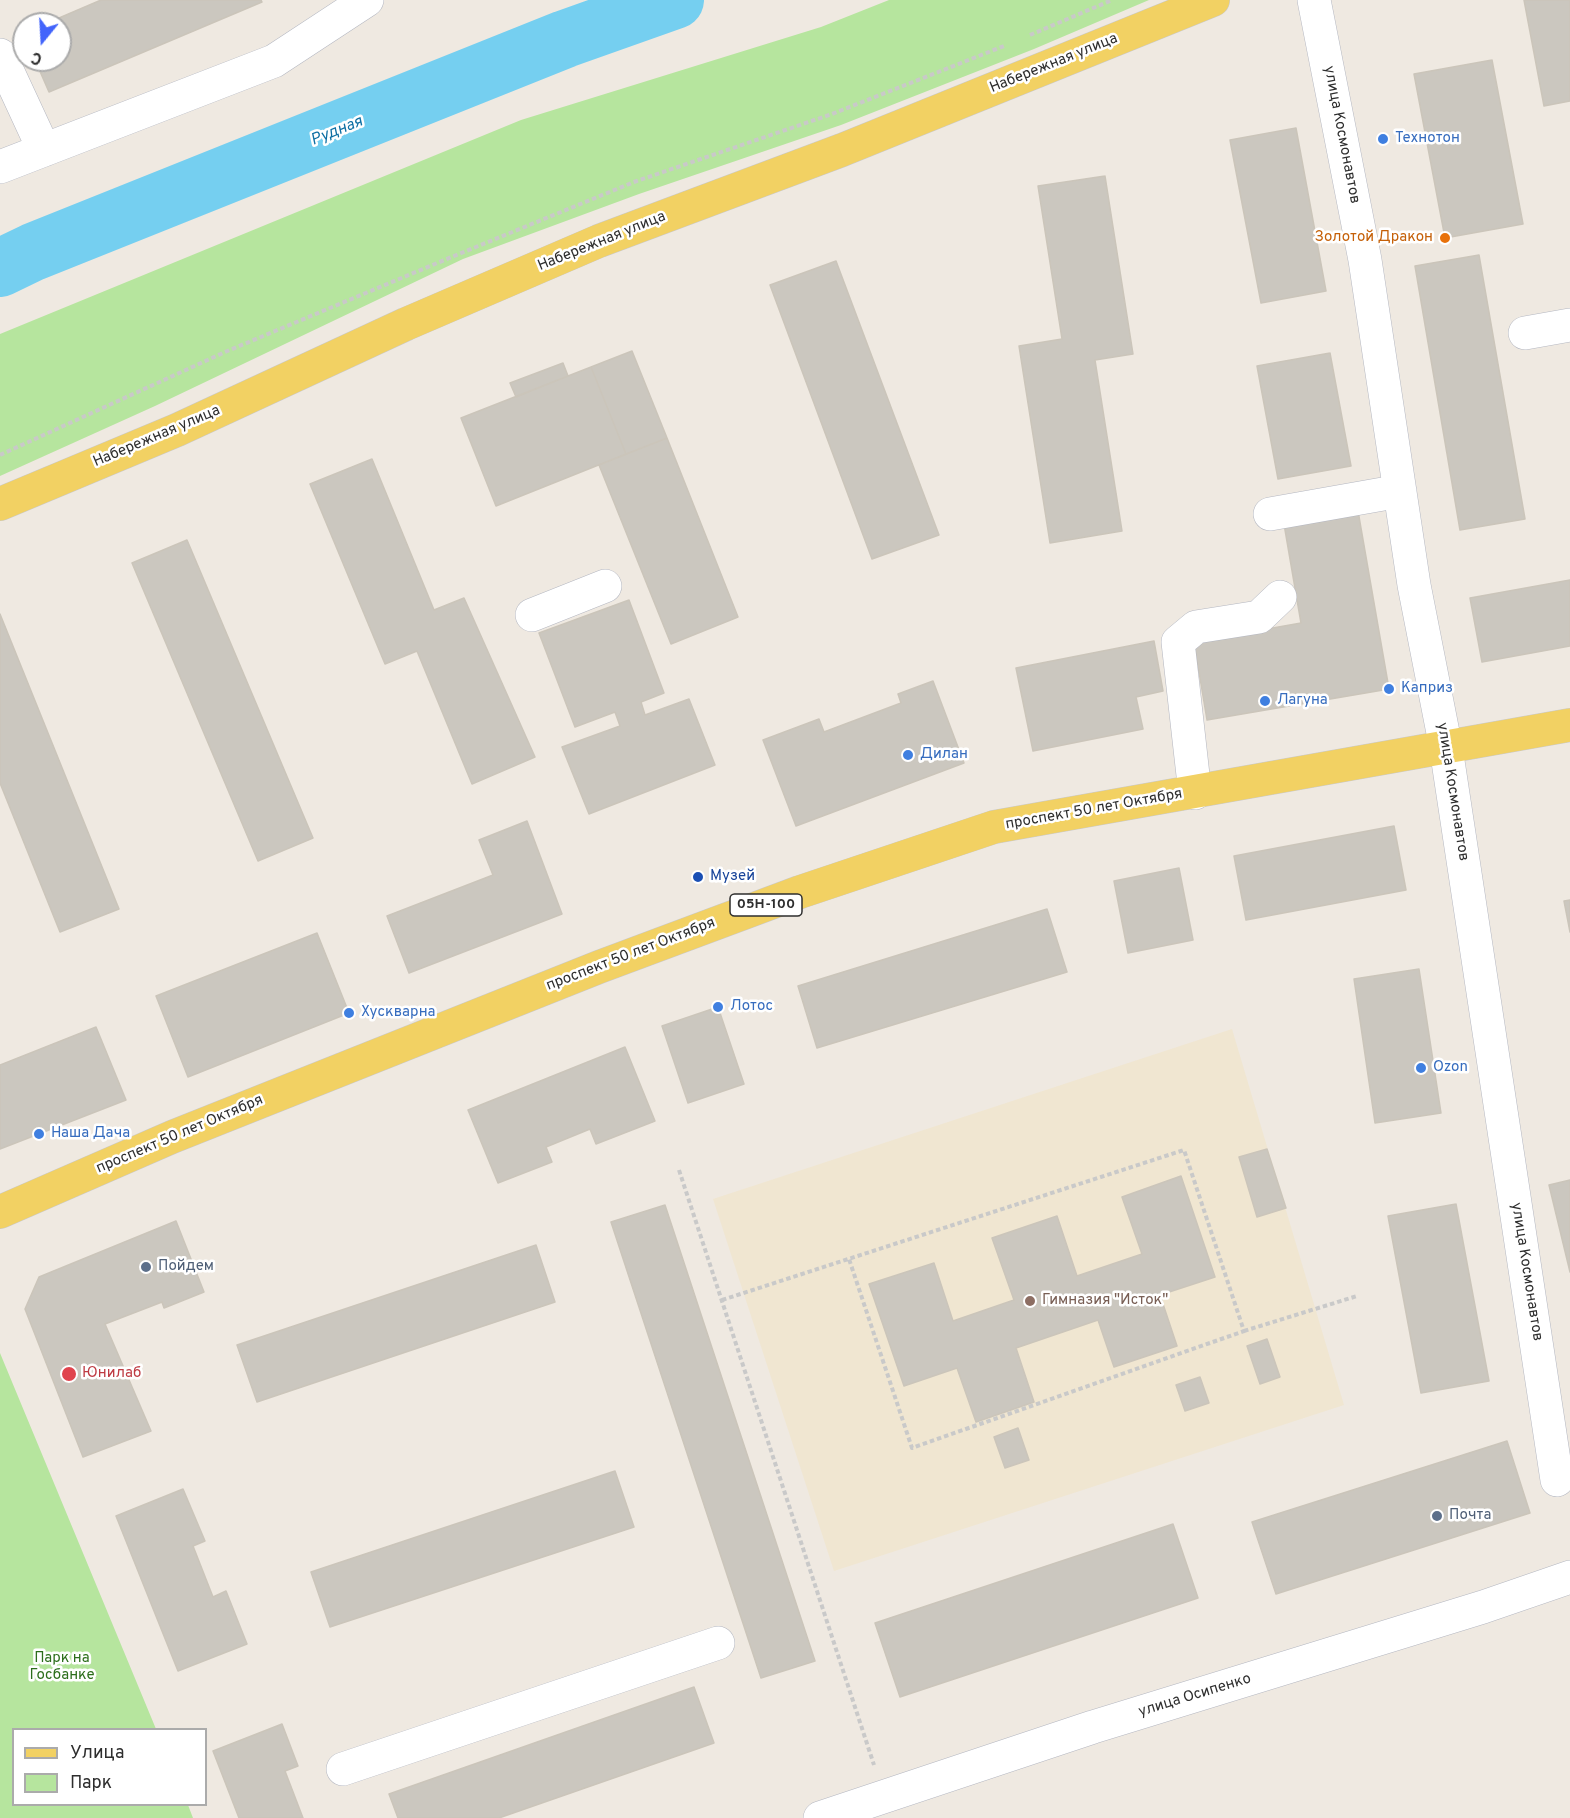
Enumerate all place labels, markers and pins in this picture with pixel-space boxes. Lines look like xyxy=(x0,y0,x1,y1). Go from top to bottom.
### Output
place label: Технотон xyxy=(1395,130,1460,148)
marker: Технотон xyxy=(1376,132,1390,146)
place label: Золотой Дракон xyxy=(1314,229,1433,247)
marker: Золотой Дракон xyxy=(1438,231,1452,245)
place label: Каприз xyxy=(1401,680,1453,698)
marker: Каприз xyxy=(1382,682,1396,696)
place label: Лагуна xyxy=(1277,692,1328,710)
marker: Лагуна xyxy=(1258,694,1272,708)
place label: Дилан xyxy=(920,746,968,764)
marker: Дилан xyxy=(901,748,915,762)
place label: Музей xyxy=(710,868,755,886)
marker: Музей xyxy=(691,870,705,884)
place label: Лотос xyxy=(730,998,773,1016)
marker: Лотос xyxy=(711,1000,725,1014)
place label: Хускварна xyxy=(361,1004,435,1022)
marker: Хускварна xyxy=(342,1006,356,1020)
place label: Ozon xyxy=(1433,1059,1468,1077)
marker: Ozon xyxy=(1414,1061,1428,1075)
place label: Наша Дача xyxy=(51,1125,130,1143)
marker: Наша Дача xyxy=(32,1127,46,1141)
place label: Пойдем xyxy=(158,1258,214,1276)
marker: Пойдем xyxy=(139,1260,153,1274)
place label: Гимназия "Исток" xyxy=(1042,1292,1168,1310)
marker: Гимназия "Исток" xyxy=(1023,1294,1037,1308)
marker: Юнилаб xyxy=(60,1365,78,1383)
place label: Юнилаб xyxy=(82,1365,141,1383)
place label: Почта xyxy=(1449,1507,1491,1525)
marker: Почта xyxy=(1430,1509,1444,1523)

